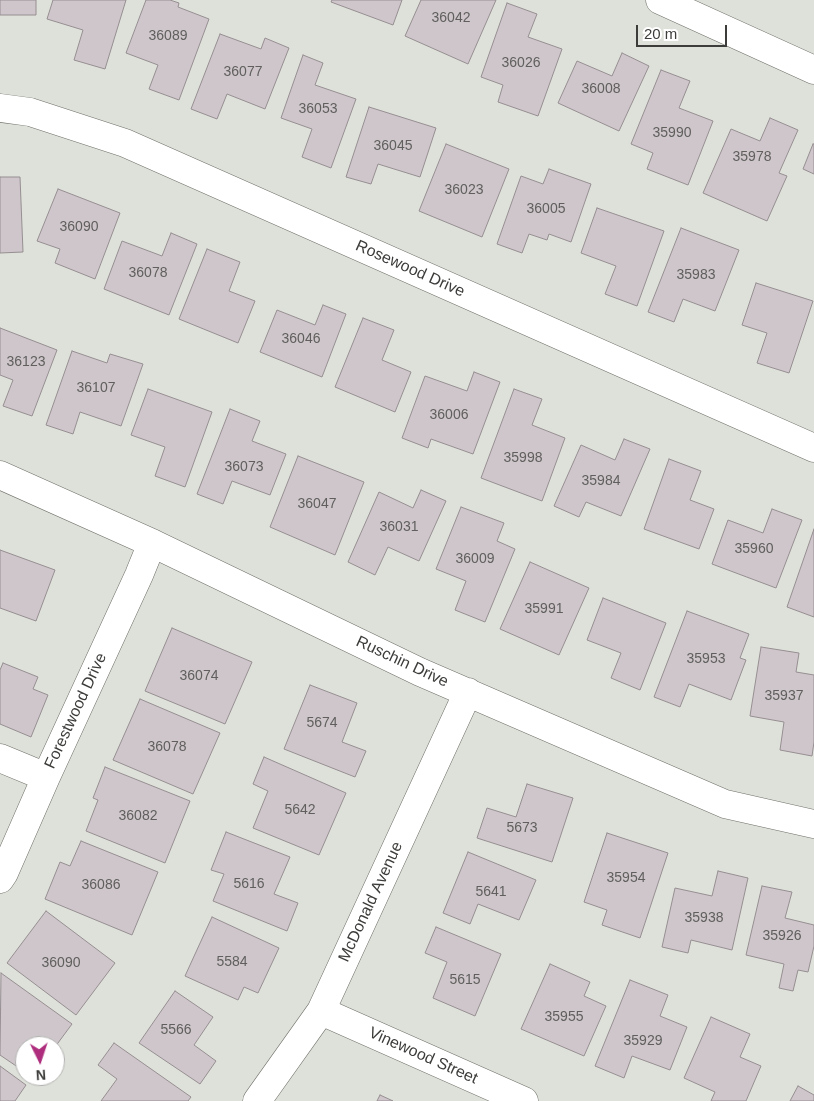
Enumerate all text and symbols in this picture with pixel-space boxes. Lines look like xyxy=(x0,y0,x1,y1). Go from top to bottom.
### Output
house number: 36042 xyxy=(432,10,470,26)
scale bar xyxy=(639,15,730,47)
text: 20 m xyxy=(644,25,677,42)
house number: 36089 xyxy=(149,28,187,44)
house number: 36026 xyxy=(502,55,540,71)
house number: 36077 xyxy=(224,64,262,80)
house number: 36008 xyxy=(582,81,620,97)
house number: 36053 xyxy=(299,101,337,117)
house number: 35990 xyxy=(653,125,691,141)
house number: 36045 xyxy=(374,138,412,154)
house number: 35978 xyxy=(733,149,771,165)
house number: 36023 xyxy=(445,182,483,198)
house number: 36005 xyxy=(527,201,565,217)
house number: 36090 xyxy=(60,219,98,235)
street label: Rosewood Drive xyxy=(352,236,468,302)
house number: 36078 xyxy=(129,265,167,281)
house number: 35983 xyxy=(677,267,715,283)
house number: 36046 xyxy=(282,331,320,347)
house number: 36123 xyxy=(7,354,45,370)
house number: 36107 xyxy=(77,380,115,396)
house number: 36006 xyxy=(430,407,468,423)
house number: 35998 xyxy=(504,450,542,466)
house number: 36073 xyxy=(225,459,263,475)
house number: 35984 xyxy=(582,473,620,489)
house number: 36047 xyxy=(298,496,336,512)
house number: 36031 xyxy=(380,519,418,535)
house number: 35960 xyxy=(735,541,773,557)
house number: 36009 xyxy=(456,551,494,567)
house number: 35991 xyxy=(525,601,563,617)
street label: Ruschin Drive xyxy=(353,632,451,692)
street label: Forestwood Drive xyxy=(41,650,111,772)
house number: 35953 xyxy=(687,651,725,667)
house number: 36074 xyxy=(180,668,218,684)
house number: 35937 xyxy=(765,688,803,704)
house number: 5674 xyxy=(306,715,338,731)
house number: 36078 xyxy=(148,739,186,755)
house number: 5642 xyxy=(284,802,316,818)
house number: 36082 xyxy=(119,808,157,824)
house number: 5673 xyxy=(506,820,538,836)
street label: McDonald Avenue xyxy=(335,839,407,965)
house number: 35954 xyxy=(607,870,645,886)
house number: 5616 xyxy=(233,876,265,892)
house number: 36086 xyxy=(82,877,120,893)
house number: 5641 xyxy=(475,884,507,900)
house number: 35938 xyxy=(685,910,723,926)
house number: 35926 xyxy=(763,928,801,944)
house number: 5584 xyxy=(216,954,248,970)
house number: 36090 xyxy=(42,955,80,971)
house number: 5615 xyxy=(449,972,481,988)
house number: 35955 xyxy=(545,1009,583,1025)
house number: 5566 xyxy=(160,1022,192,1038)
street label: Vinewood Street xyxy=(366,1023,480,1089)
house number: 35929 xyxy=(624,1033,662,1049)
north arrow xyxy=(15,1036,65,1086)
text: N xyxy=(35,1067,47,1083)

